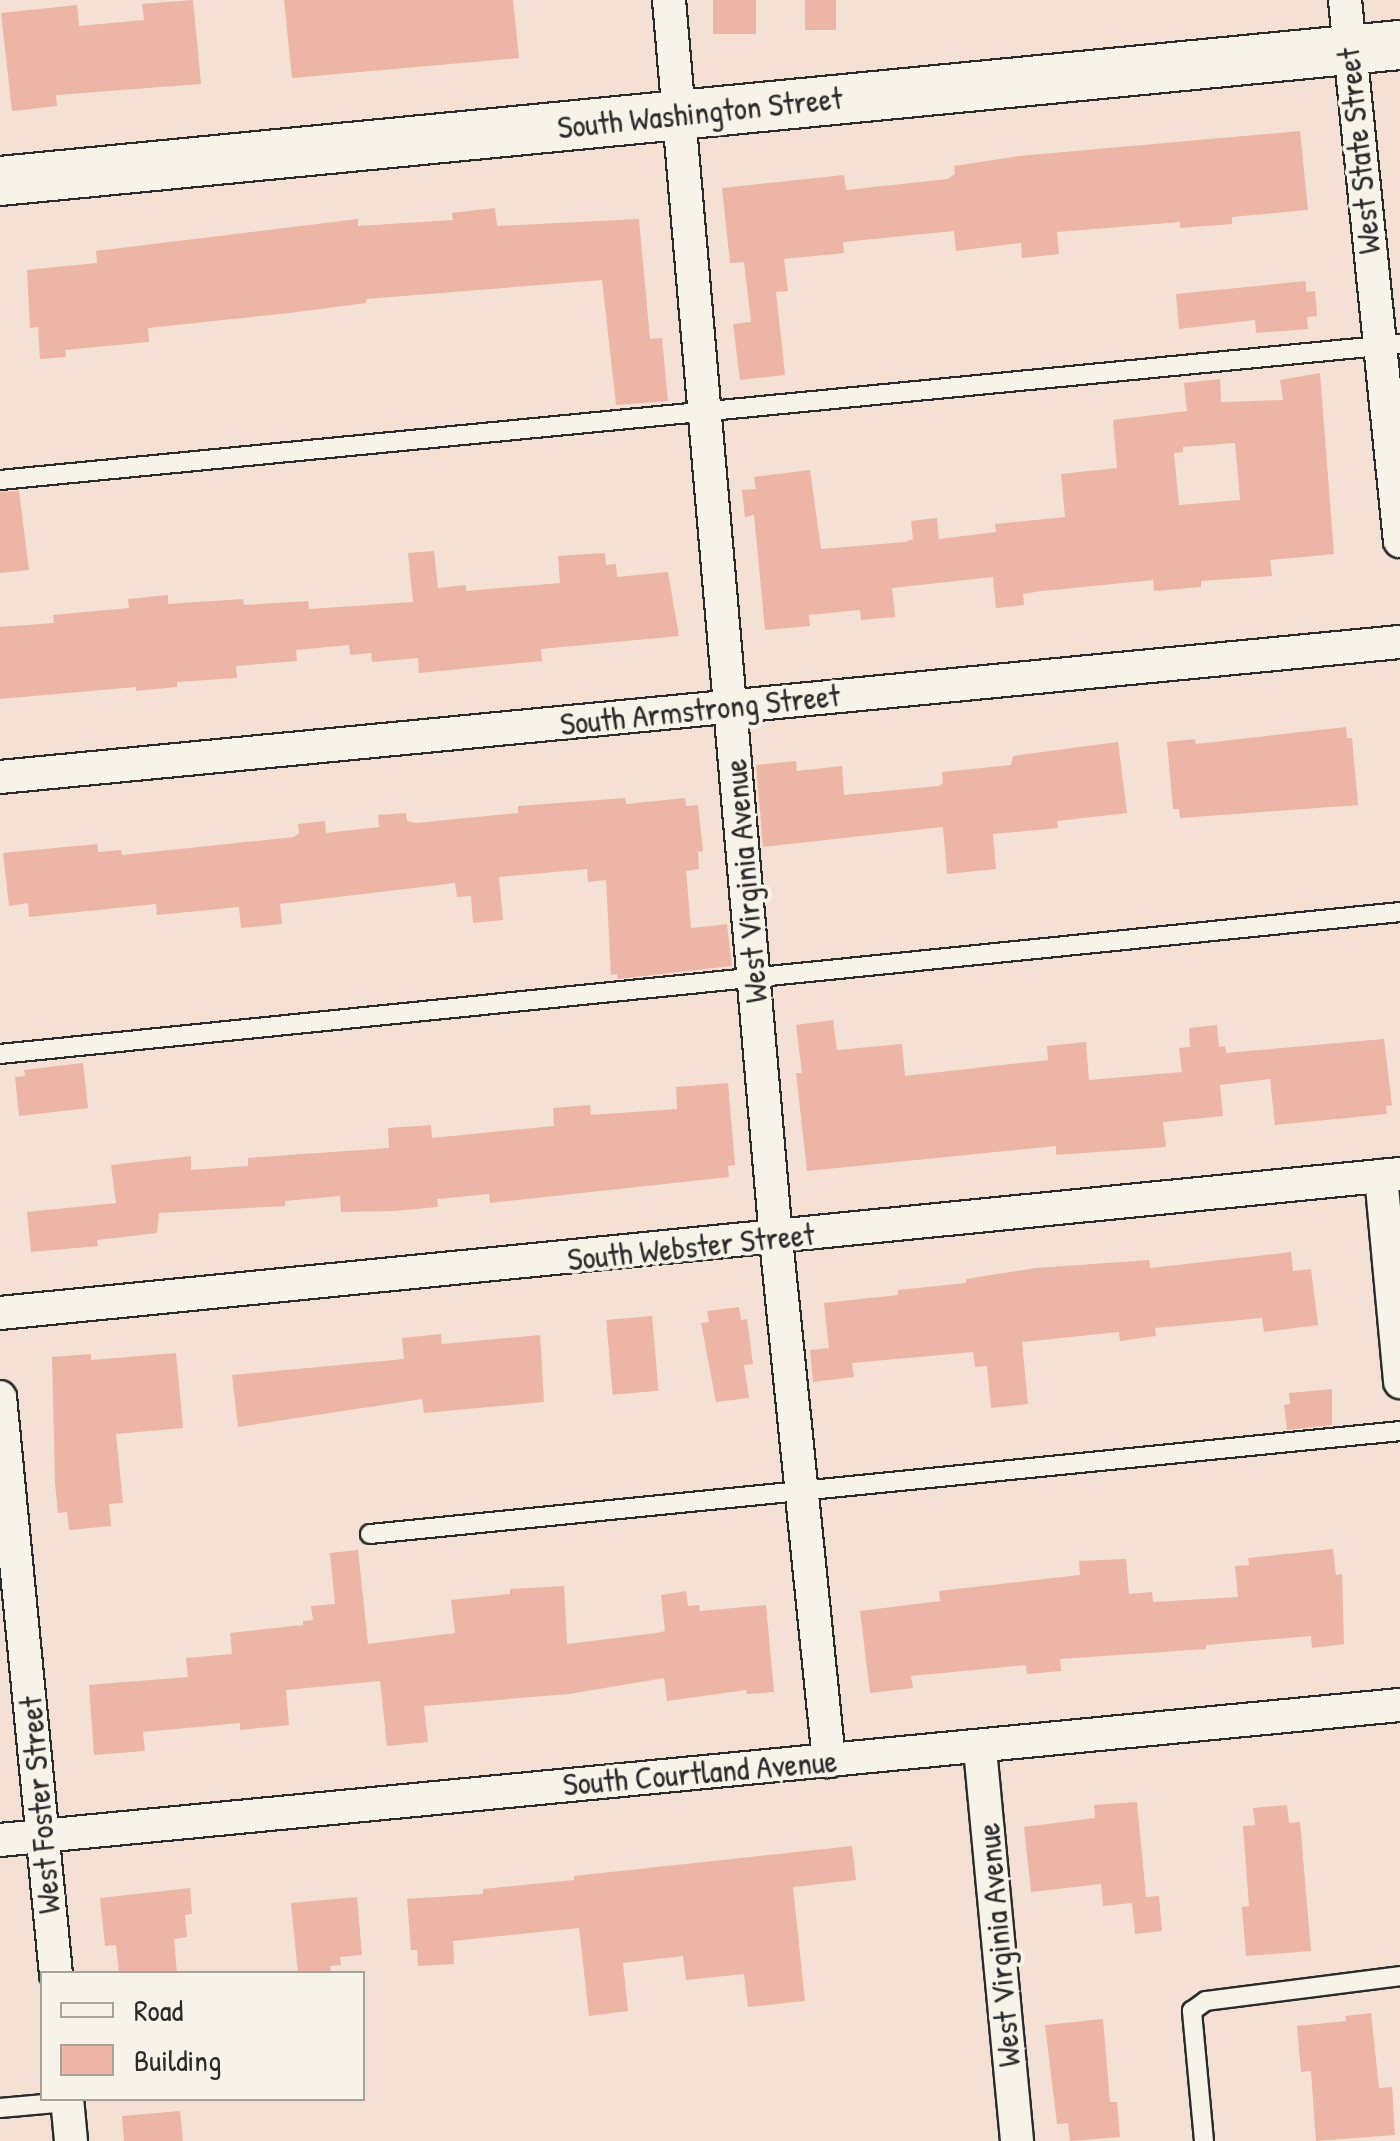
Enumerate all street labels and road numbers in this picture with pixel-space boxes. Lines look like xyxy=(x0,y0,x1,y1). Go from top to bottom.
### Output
street label: West State Street xyxy=(1329,46,1389,256)
street label: South Washington Street xyxy=(556,79,844,147)
street label: South Armstrong Street xyxy=(558,676,842,744)
street label: West Virginia Avenue xyxy=(716,757,776,1005)
street label: South Webster Street xyxy=(566,1215,816,1279)
street label: West Foster Street xyxy=(11,1695,69,1915)
street label: South Courtland Avenue xyxy=(561,1742,839,1804)
street label: West Virginia Avenue xyxy=(969,1821,1029,2069)

